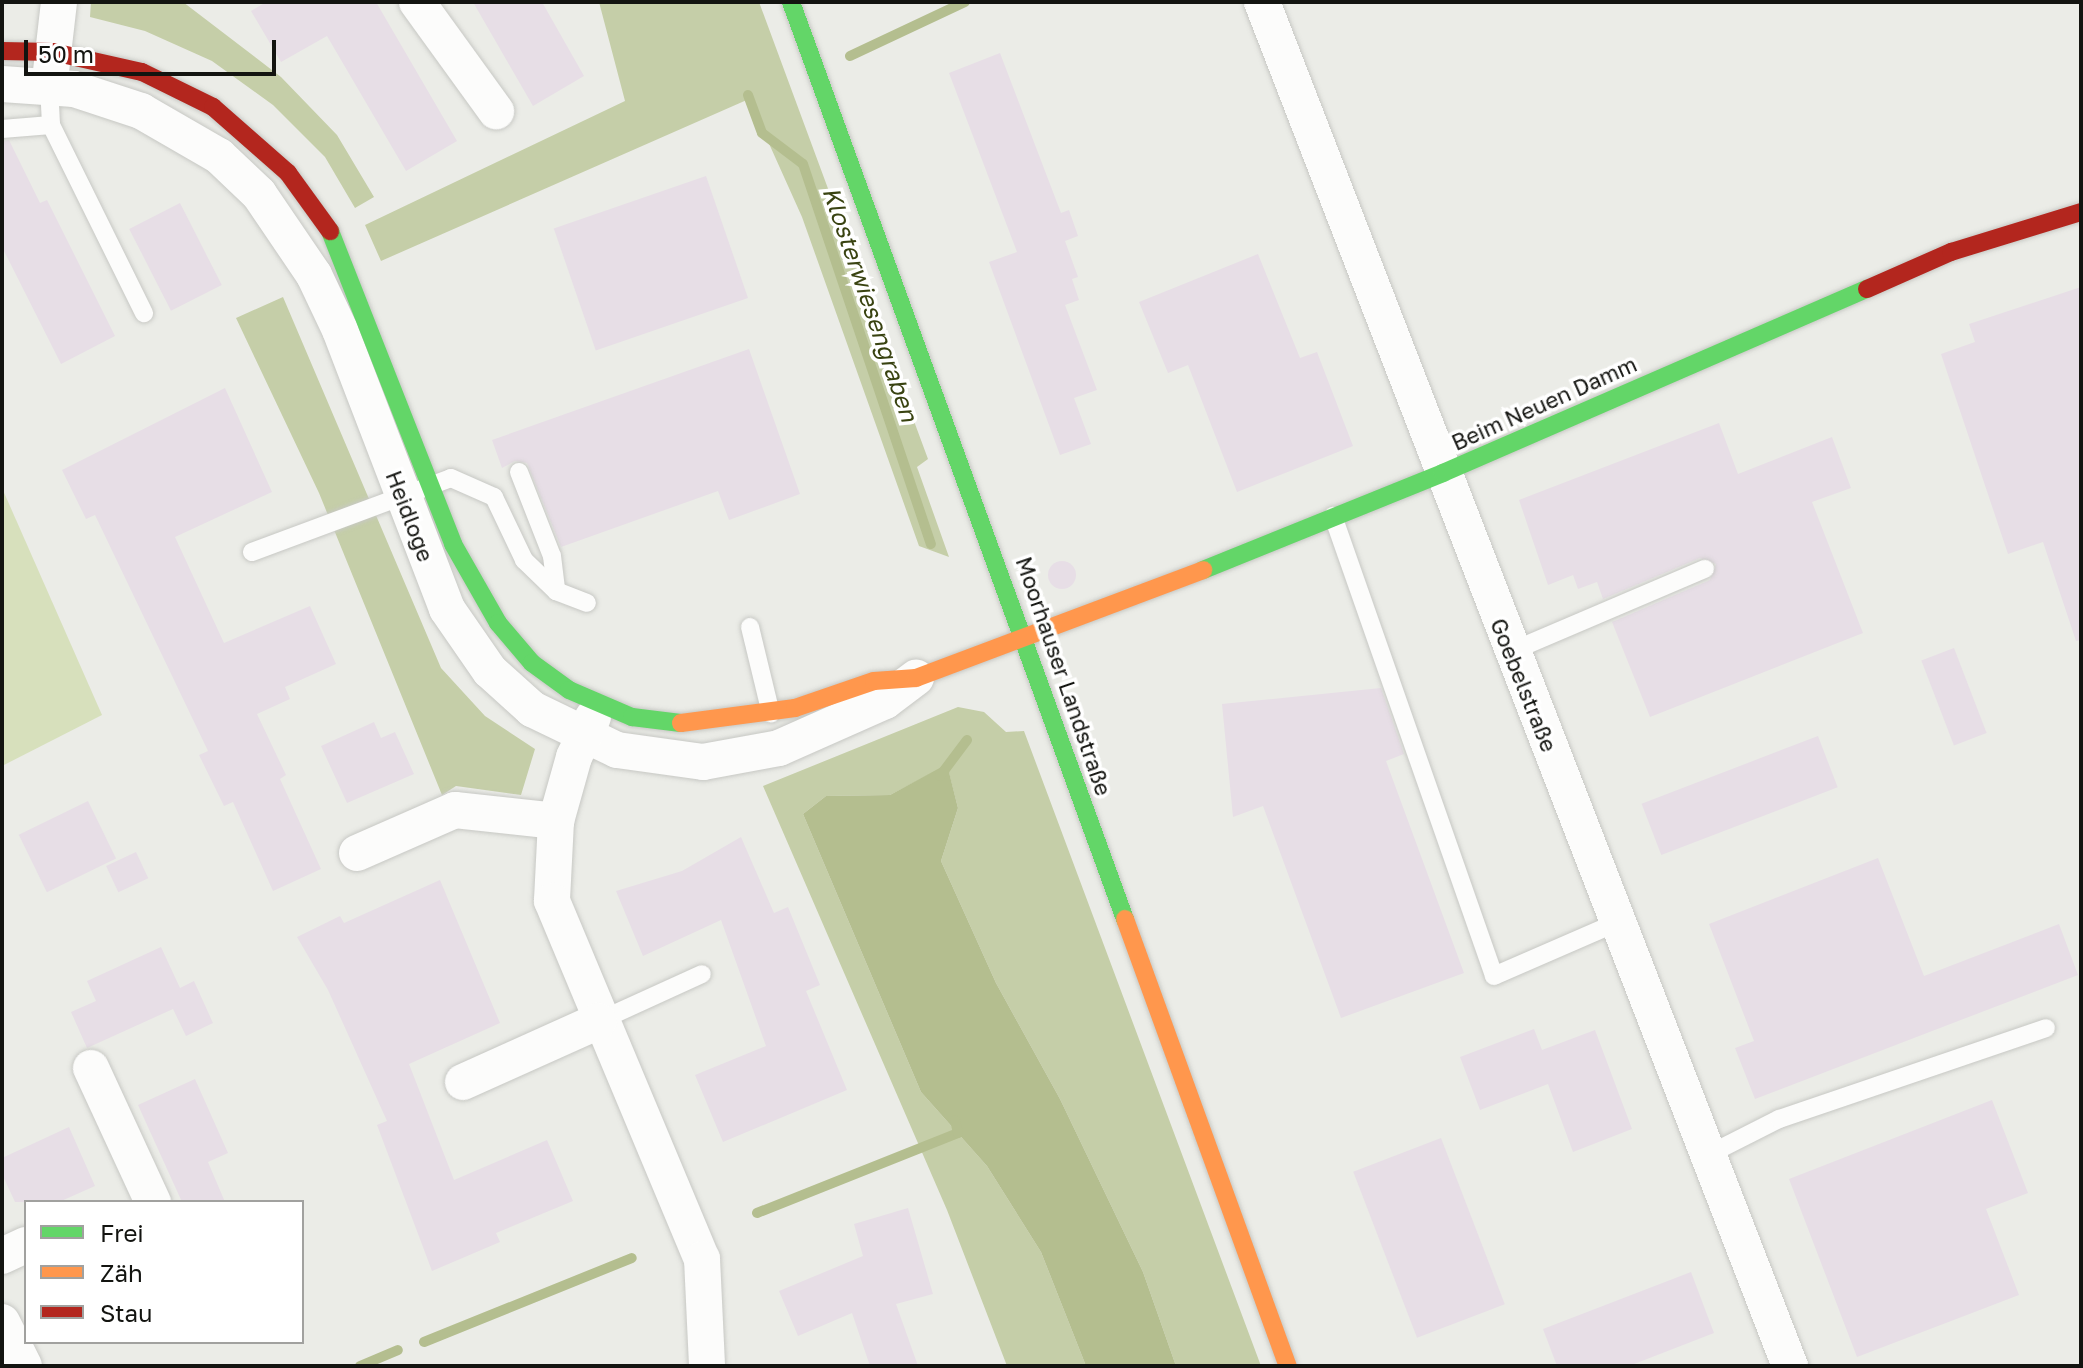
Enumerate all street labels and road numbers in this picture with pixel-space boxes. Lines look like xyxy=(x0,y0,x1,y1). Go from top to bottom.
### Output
street label: Beim Neuen Damm xyxy=(1447,350,1641,456)
street label: Heidloge xyxy=(381,467,439,565)
street label: Moorhauser Landstraße xyxy=(1011,553,1117,799)
street label: Goebelstraße xyxy=(1485,614,1563,756)

